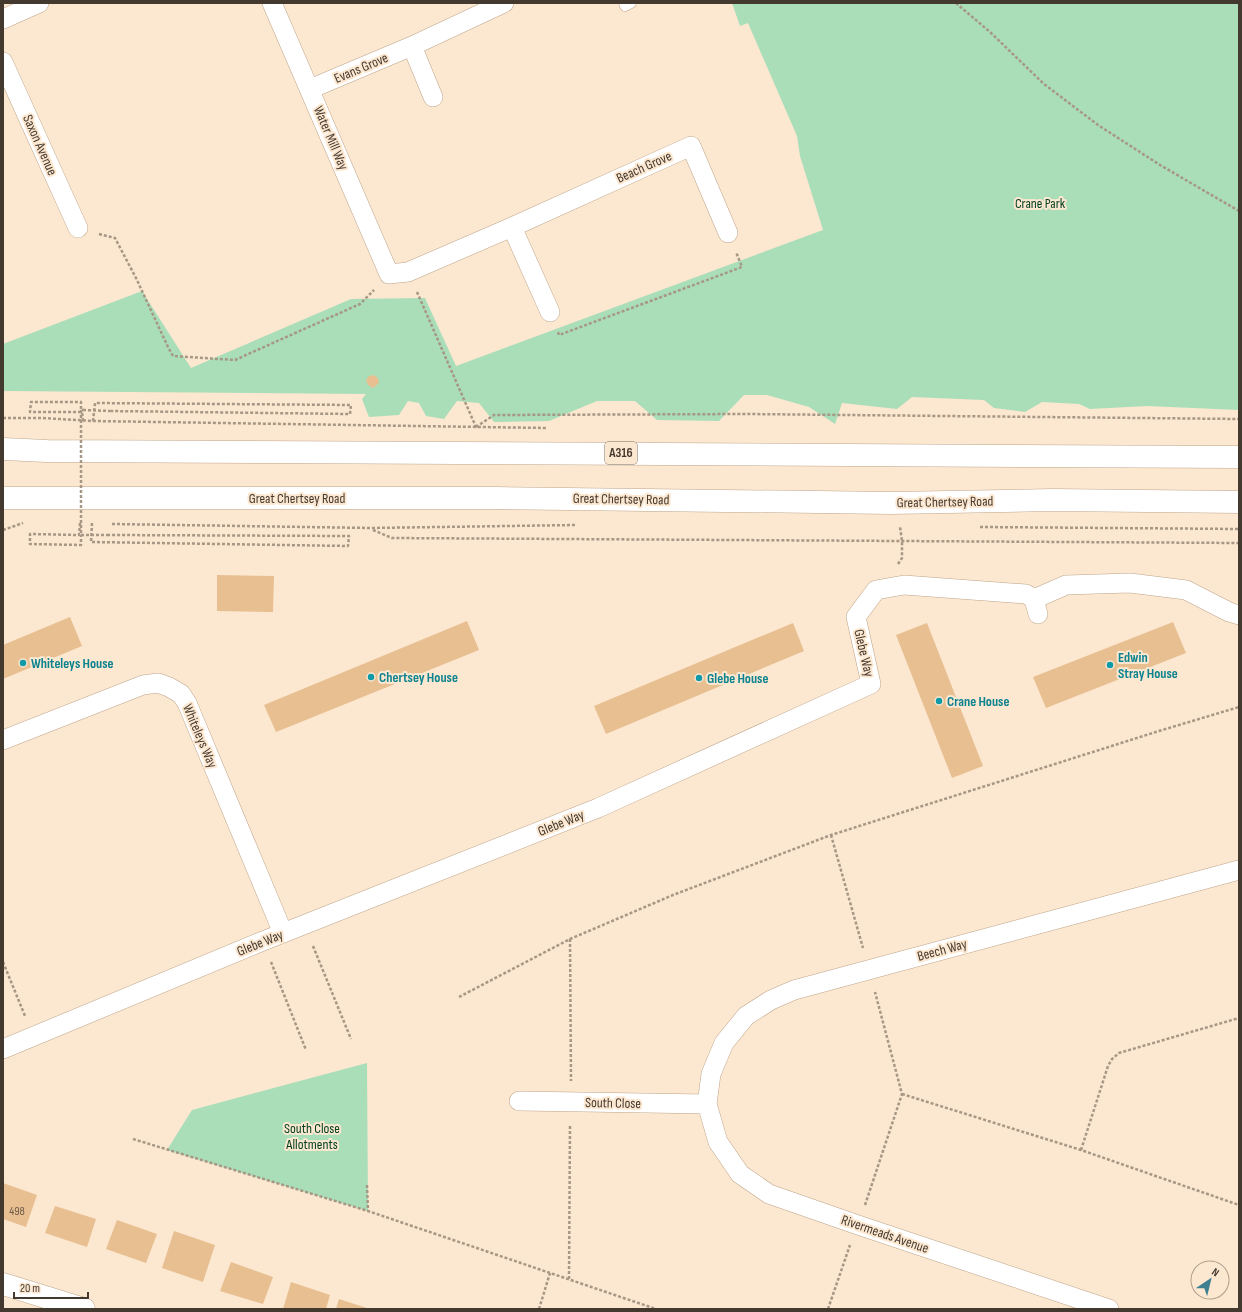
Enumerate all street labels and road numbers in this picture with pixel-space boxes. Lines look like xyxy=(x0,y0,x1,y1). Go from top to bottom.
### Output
street label: Evans Grove xyxy=(331,49,391,87)
street label: Water Mill Way xyxy=(310,103,352,173)
street label: Saxon Avenue xyxy=(19,112,61,178)
street label: Beach Grove xyxy=(614,147,674,187)
road number: A316 xyxy=(605,442,637,464)
street label: Great Chertsey Road xyxy=(249,490,345,507)
street label: Great Chertsey Road xyxy=(573,490,670,508)
street label: Great Chertsey Road xyxy=(897,493,994,511)
street label: Glebe Way xyxy=(850,628,878,679)
street label: Whiteleys Way xyxy=(179,702,221,771)
street label: Glebe Way xyxy=(535,806,587,840)
street label: Glebe Way xyxy=(234,926,286,960)
street label: Beech Way xyxy=(915,935,969,965)
street label: South Close xyxy=(585,1094,641,1112)
street label: Rivermeads Avenue xyxy=(839,1211,931,1257)

